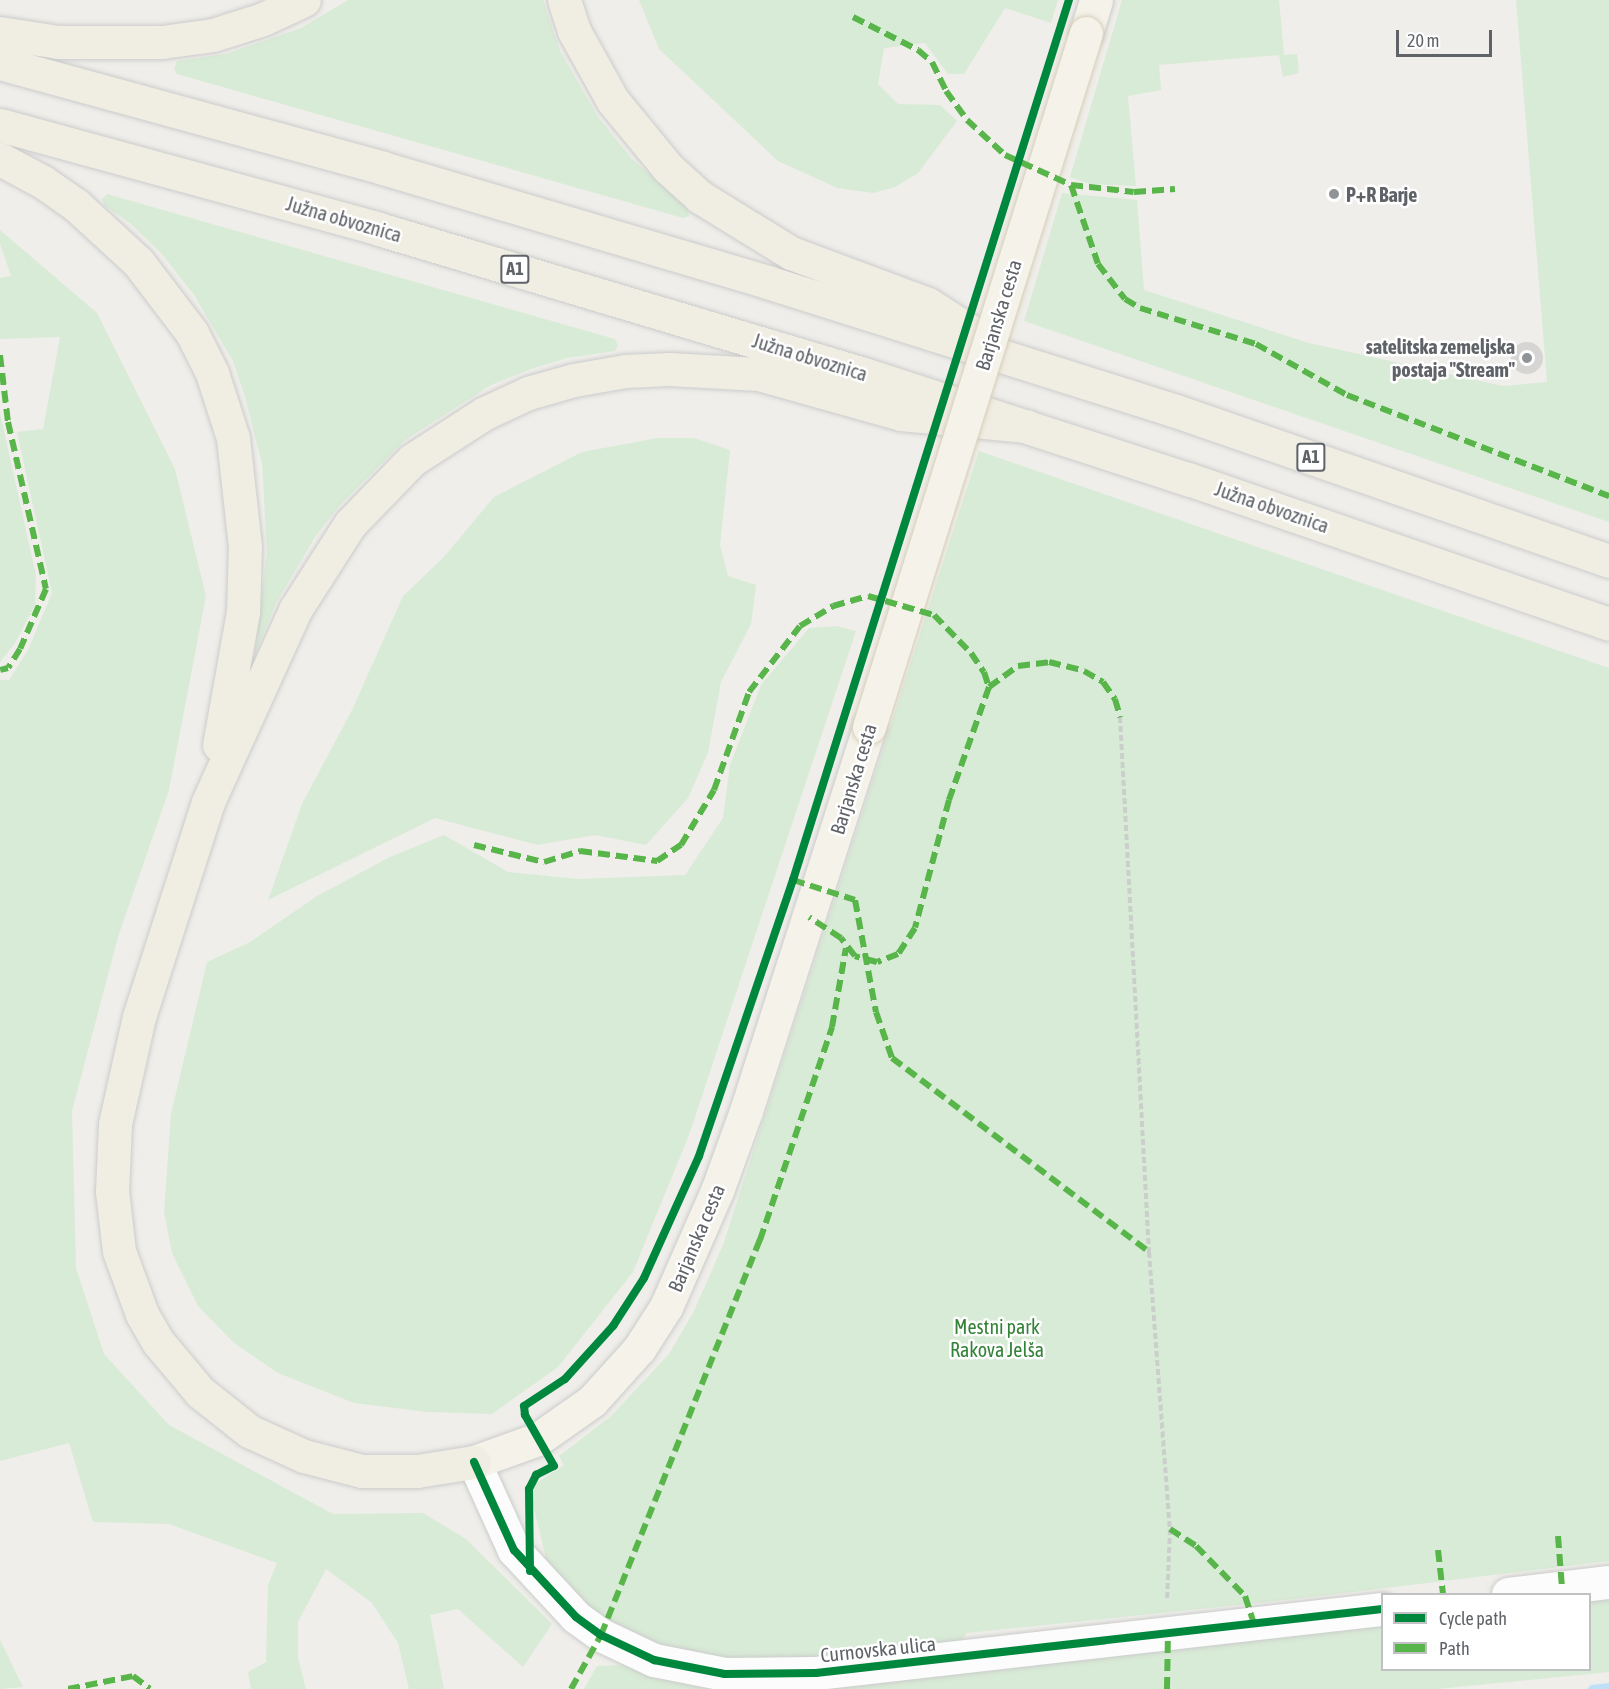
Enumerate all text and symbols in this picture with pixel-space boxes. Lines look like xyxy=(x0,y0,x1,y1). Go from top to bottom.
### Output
scale bar xyxy=(1399,18,1495,56)
text: 20 m xyxy=(1407,30,1439,51)
place label: P+R Barje xyxy=(1346,182,1417,206)
marker: P+R Barje xyxy=(1327,187,1341,201)
street label: Južna obvoznica xyxy=(283,191,405,247)
road number: A1 xyxy=(500,254,530,284)
street label: Barjanska cesta xyxy=(970,257,1026,373)
street label: Južna obvoznica xyxy=(750,328,870,386)
place label: satelitska zemeljska postaja "Stream" xyxy=(1366,334,1515,381)
marker: satelitska zemeljska postaja "Stream" xyxy=(1520,351,1534,365)
road number: A1 xyxy=(1296,442,1326,472)
street label: Južna obvoznica xyxy=(1212,476,1332,538)
street label: Barjanska cesta xyxy=(825,721,881,837)
street label: Barjanska cesta xyxy=(663,1180,729,1296)
park label: Mestni park Rakova Jelša xyxy=(950,1315,1044,1362)
legend xyxy=(1381,1593,1591,1671)
text: Cycle path xyxy=(1439,1608,1507,1629)
street label: Curnovska ulica xyxy=(819,1631,937,1667)
text: Path xyxy=(1439,1638,1470,1659)

